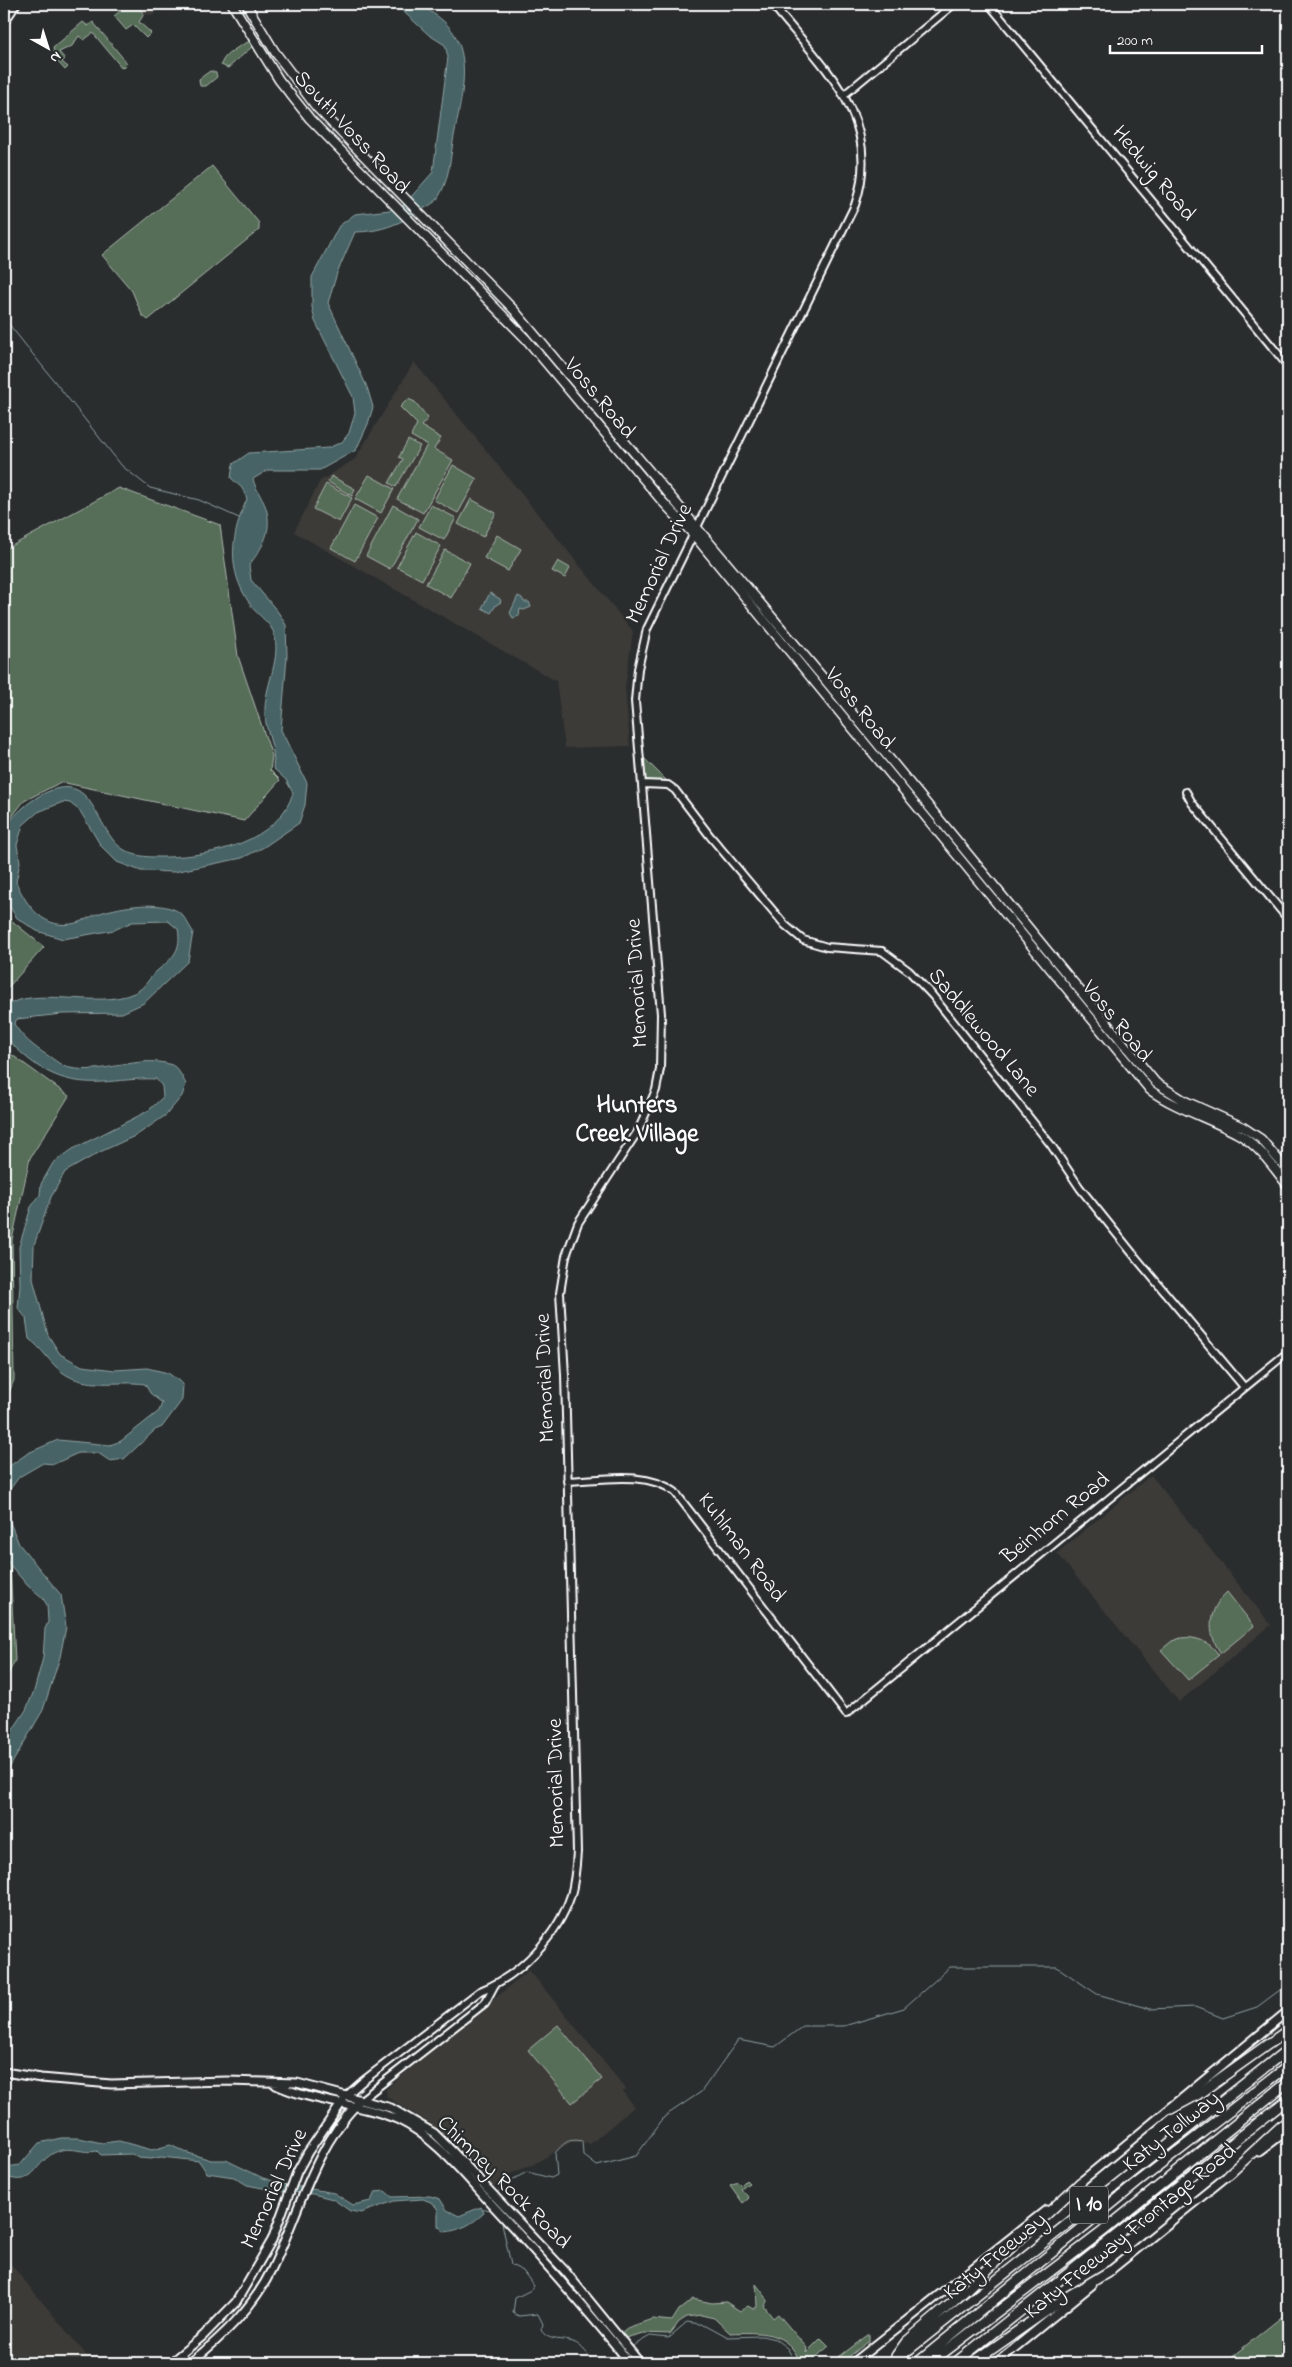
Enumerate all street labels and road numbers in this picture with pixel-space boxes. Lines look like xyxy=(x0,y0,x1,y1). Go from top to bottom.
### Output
street label: South Voss Road xyxy=(285,64,417,202)
street label: Hedwig Road xyxy=(1102,119,1203,230)
street label: Voss Road xyxy=(555,351,643,447)
street label: Memorial Drive xyxy=(618,498,702,629)
street label: Voss Road xyxy=(815,660,902,757)
street label: Memorial Drive xyxy=(619,917,657,1049)
street label: Saddlewood Lane xyxy=(919,961,1047,1105)
street label: Voss Road xyxy=(1072,973,1159,1070)
street label: Memorial Drive xyxy=(528,1313,564,1443)
street label: Beinhorn Road xyxy=(994,1465,1118,1574)
street label: Kuhlman Road xyxy=(689,1486,793,1610)
street label: Memorial Drive xyxy=(540,1718,574,1848)
street label: Katy Tollway xyxy=(1116,2084,1228,2181)
street label: Chimney Rock Road xyxy=(428,2109,577,2258)
street label: Memorial Drive xyxy=(233,2123,317,2254)
street label: Katy Freeway Frontage Road xyxy=(1018,2136,1245,2329)
road number: I 10 xyxy=(1070,2186,1108,2224)
street label: Katy Freeway xyxy=(937,2205,1055,2310)

